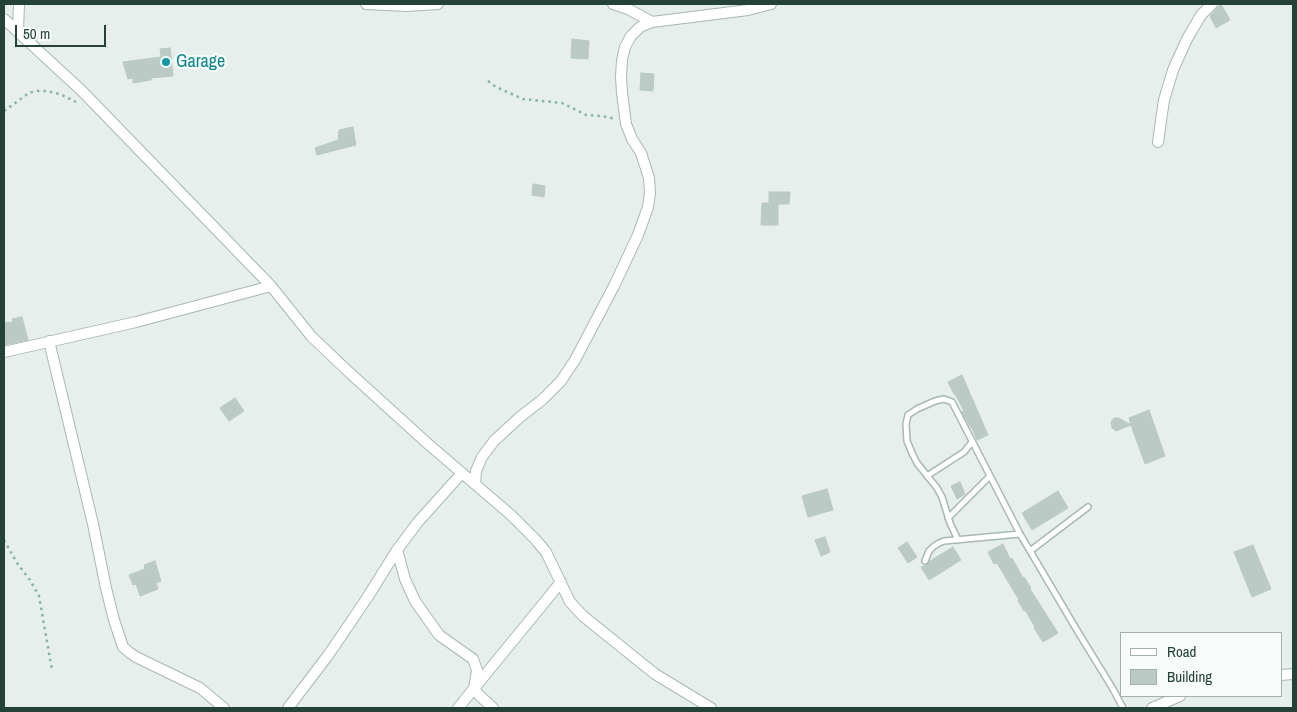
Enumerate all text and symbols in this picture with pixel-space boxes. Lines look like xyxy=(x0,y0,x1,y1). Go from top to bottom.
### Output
scale bar xyxy=(18,15,109,47)
text: 50 m xyxy=(23,23,50,44)
place label: Garage xyxy=(176,51,225,73)
marker: Garage xyxy=(160,56,172,68)
legend xyxy=(1120,632,1282,697)
text: Road xyxy=(1167,641,1196,662)
text: Building xyxy=(1167,666,1212,687)

